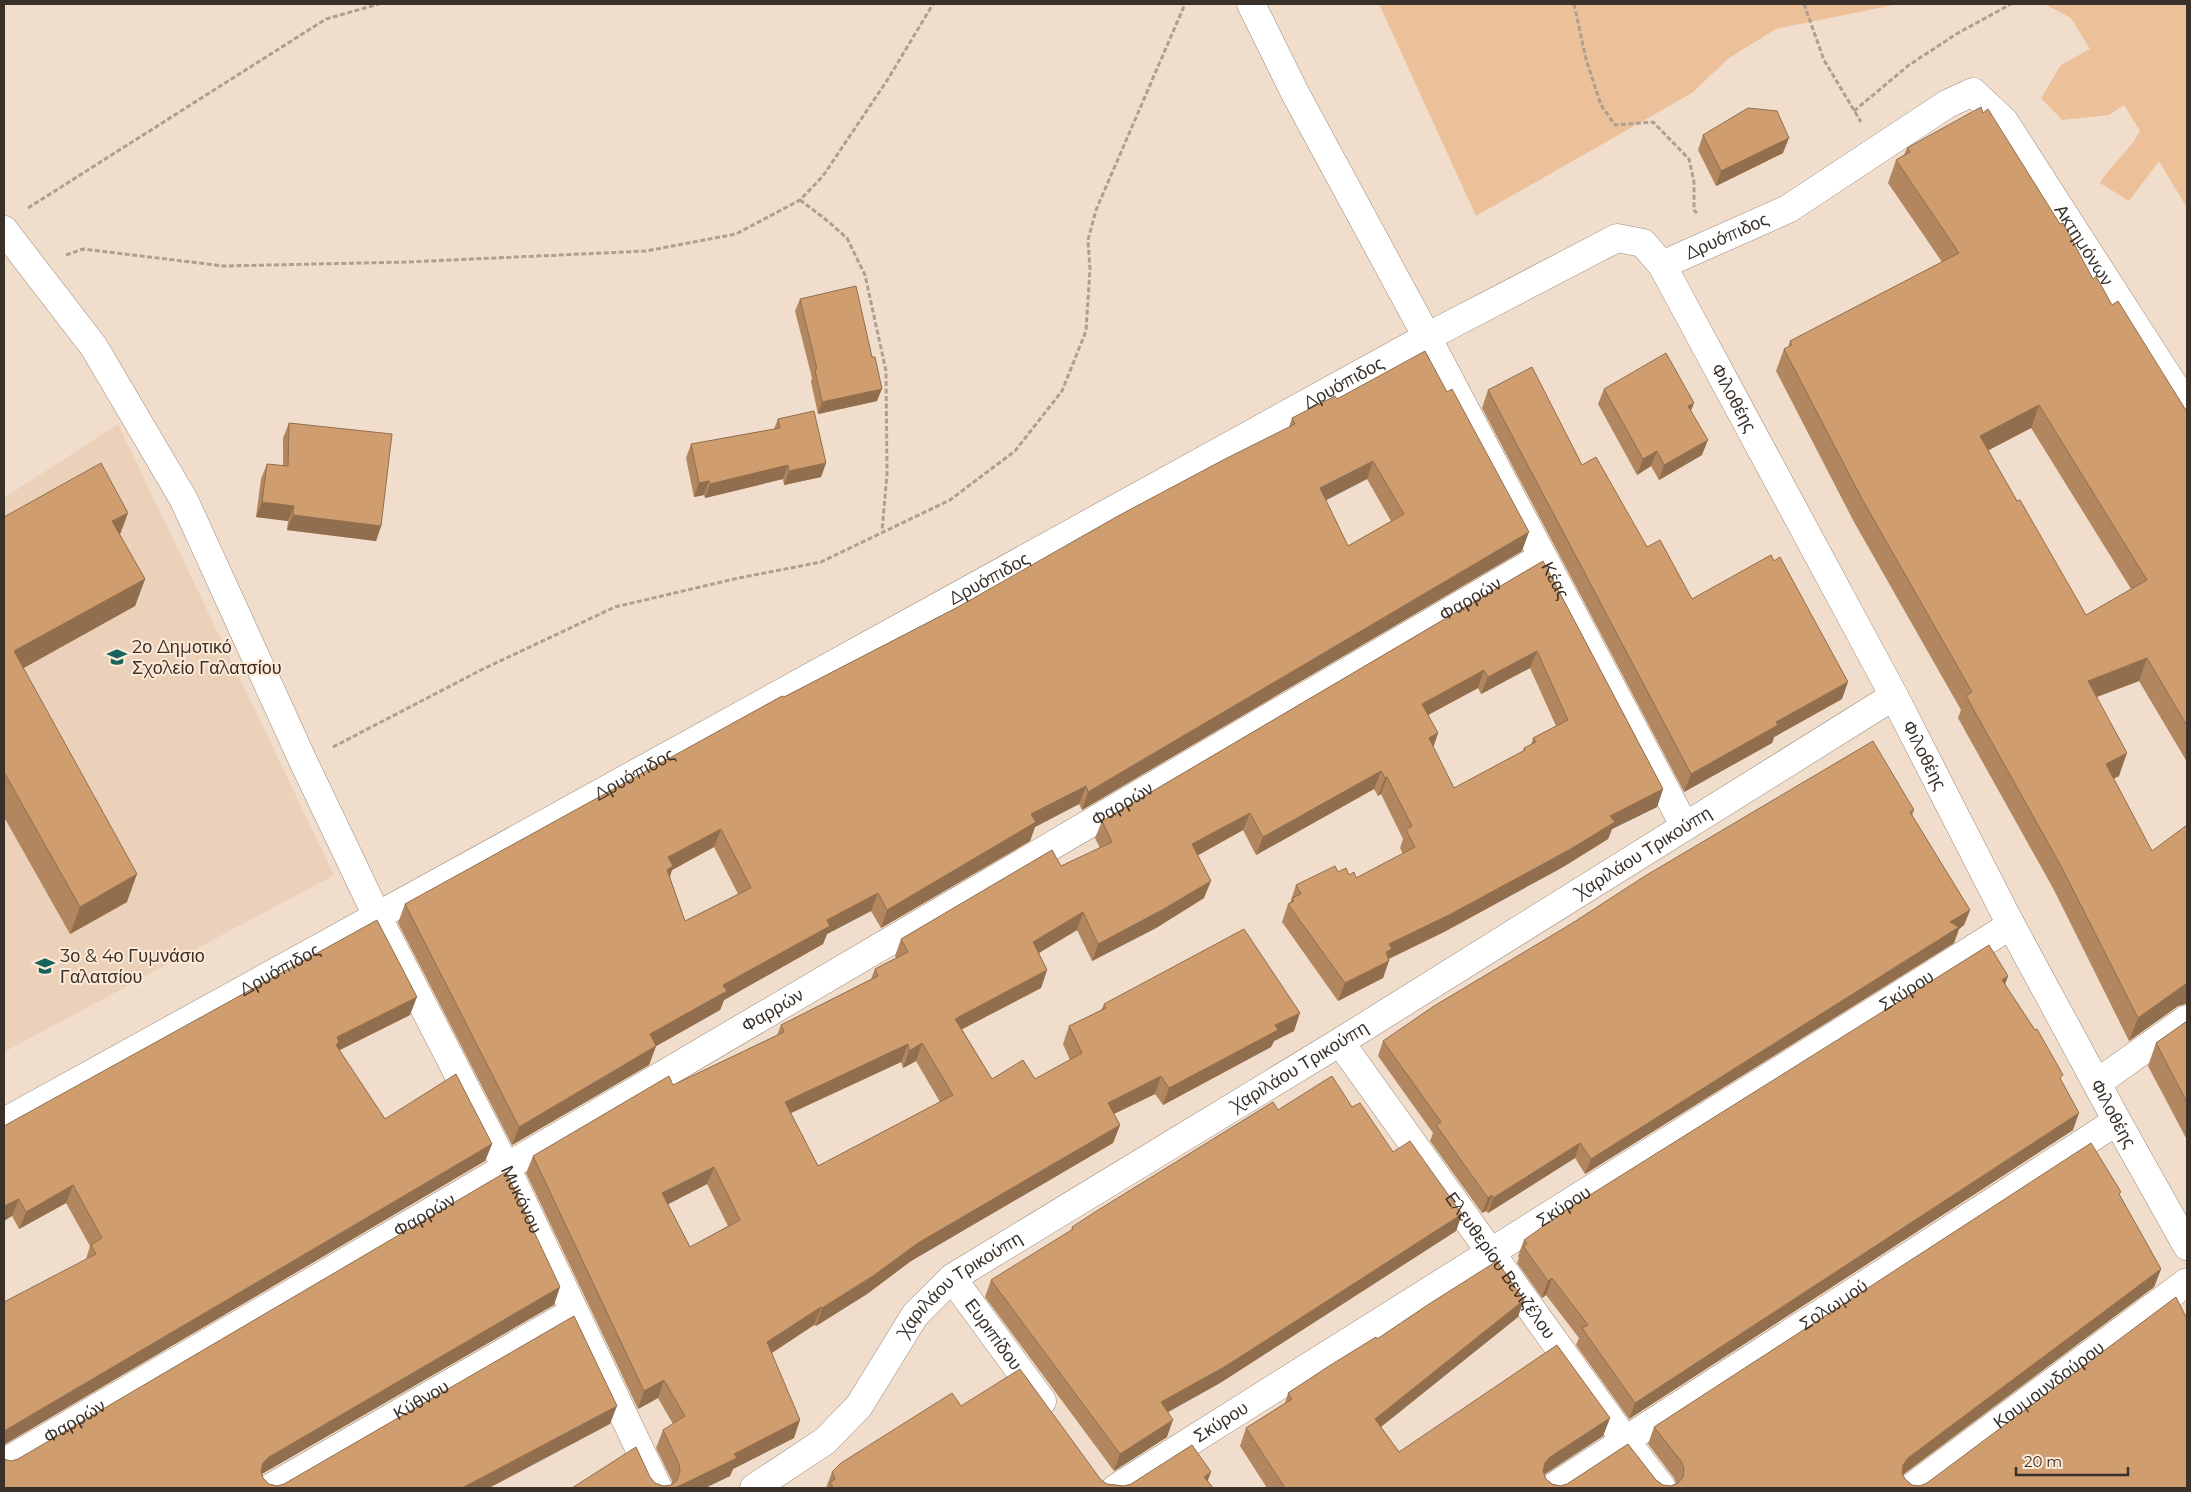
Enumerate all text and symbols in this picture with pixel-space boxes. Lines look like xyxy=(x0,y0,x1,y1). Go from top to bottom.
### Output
street label: Ακτημόνων xyxy=(2049,200,2118,290)
street label: Δρυόπιδος xyxy=(1682,208,1772,264)
street label: Δρυόπιδος xyxy=(1300,352,1388,414)
street label: Φιλοθέης xyxy=(1706,360,1761,436)
street label: Δρυόπιδος xyxy=(945,547,1033,610)
street label: Κέας xyxy=(1536,558,1574,603)
street label: Φαρρών xyxy=(1435,572,1505,626)
place label: 2ο Δημοτικό Σχολείο Γαλατσίου xyxy=(132,636,282,679)
school or university icon: 2ο Δημοτικό Σχολείο Γαλατσίου xyxy=(106,646,128,668)
street label: Φιλοθέης xyxy=(1897,717,1951,794)
street label: Δρυόπιδος xyxy=(590,743,679,805)
street label: Φαρρών xyxy=(1087,777,1157,831)
street label: Χαριλάου Τρικούπη xyxy=(1569,802,1716,905)
street label: Δρυόπιδος xyxy=(236,939,324,1001)
place label: 3ο & 4ο Γυμνάσιο Γαλατσίου xyxy=(60,945,205,988)
school or university icon: 3ο & 4ο Γυμνάσιο Γαλατσίου xyxy=(34,955,56,977)
street label: Σκύρου xyxy=(1875,965,1938,1016)
street label: Φαρρών xyxy=(738,983,808,1037)
street label: Χαριλάου Τρικούπη xyxy=(1225,1016,1372,1118)
street label: Φιλοθέης xyxy=(2085,1075,2141,1152)
street label: Μυκόνου xyxy=(496,1162,547,1237)
street label: Σκύρου xyxy=(1532,1181,1595,1232)
street label: Φαρρών xyxy=(389,1188,459,1242)
street label: Ελευθερίου Βενιζέλου xyxy=(1440,1188,1560,1343)
street label: Χαριλάου Τρικούπη xyxy=(891,1227,1026,1344)
street label: Σολωμού xyxy=(1795,1275,1872,1335)
street label: Ευριπίδου xyxy=(960,1295,1027,1374)
street label: Κουμουνδούρου xyxy=(1989,1337,2109,1434)
street label: Κύθνου xyxy=(390,1375,453,1425)
street label: Φαρρών xyxy=(40,1395,110,1448)
street label: Σκύρου xyxy=(1190,1397,1252,1447)
scale bar xyxy=(2016,1444,2128,1476)
text: 20 m xyxy=(2024,1452,2062,1471)

